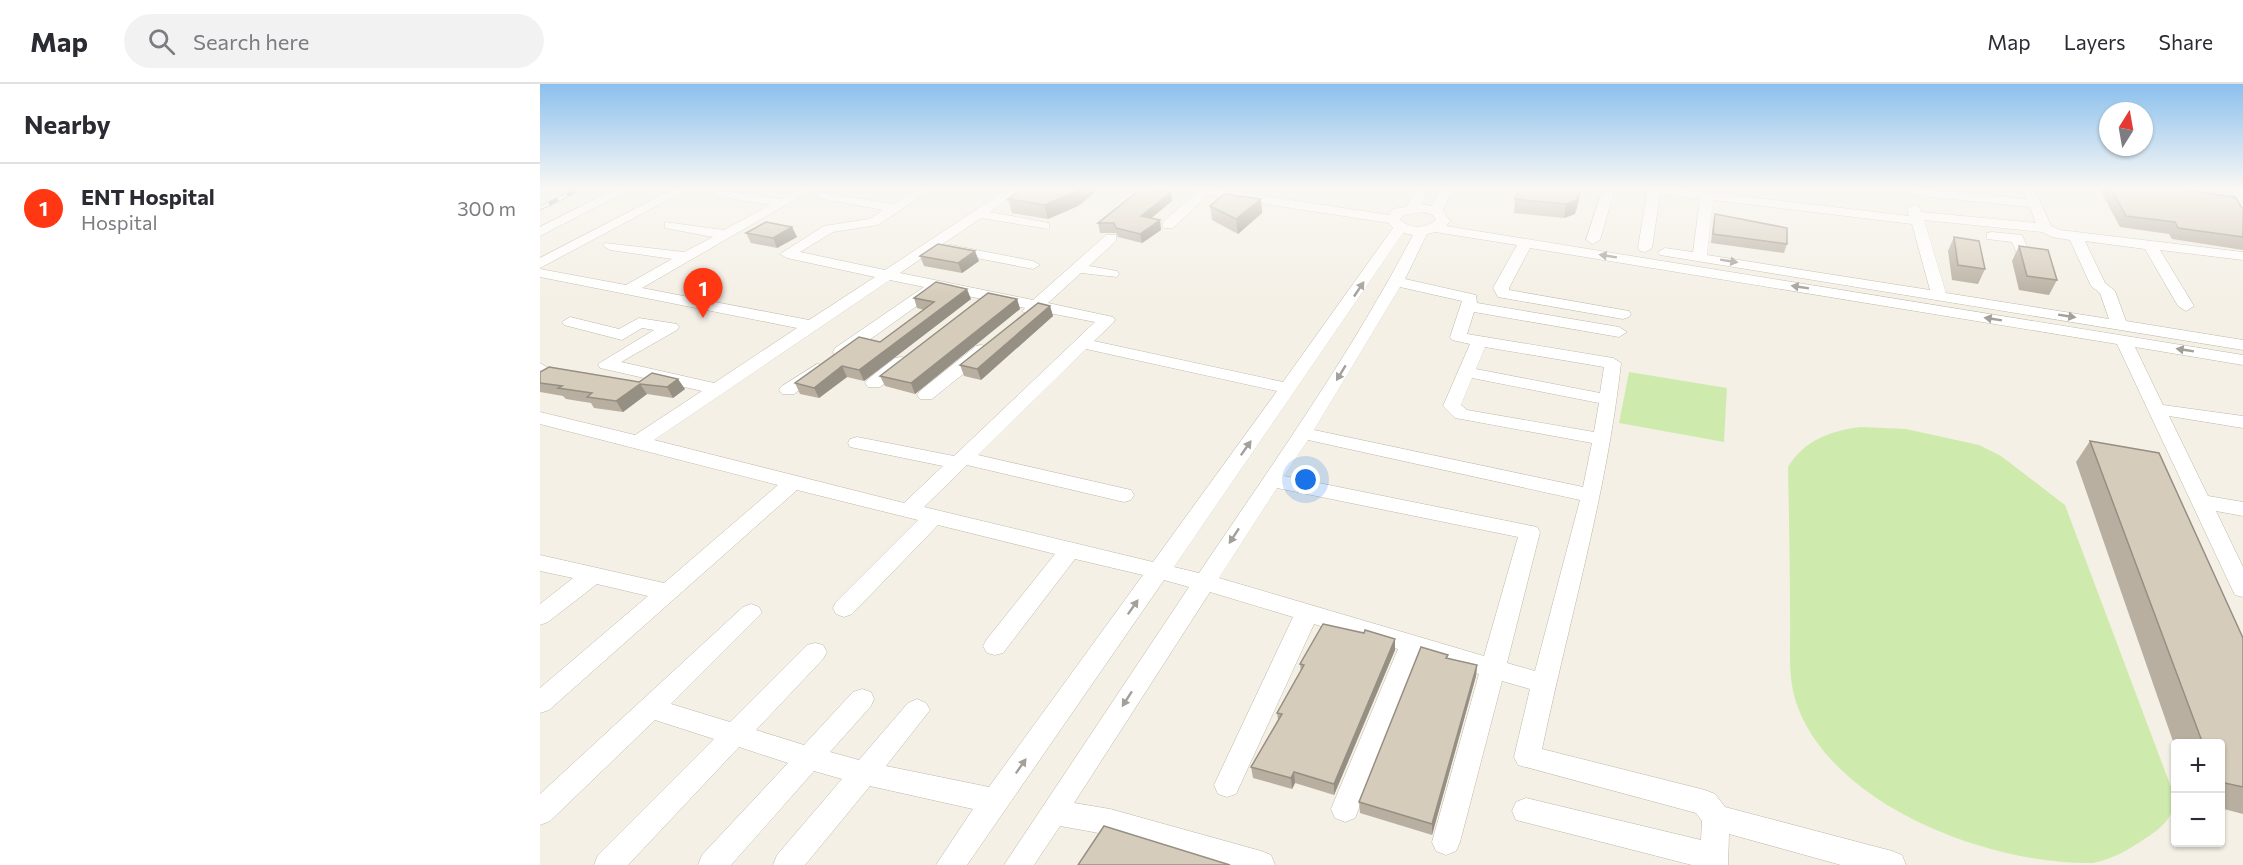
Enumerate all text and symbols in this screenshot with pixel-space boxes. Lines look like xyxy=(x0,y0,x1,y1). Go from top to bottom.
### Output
search box xyxy=(124,14,544,68)
text: Map xyxy=(30,24,88,58)
icon: search xyxy=(145,25,178,58)
text: Search here xyxy=(193,28,309,55)
text: Map xyxy=(1987,29,2031,54)
text: Layers xyxy=(2064,29,2126,54)
text: Share xyxy=(2159,29,2213,54)
north arrow xyxy=(2099,102,2153,156)
text: Nearby xyxy=(24,108,111,139)
text: ENT Hospital xyxy=(81,183,215,210)
text: 1 xyxy=(39,196,48,220)
text: 300 m xyxy=(457,196,516,220)
text: Hospital xyxy=(81,210,158,234)
one-way arrow xyxy=(1598,251,1617,260)
one-way arrow xyxy=(1720,257,1739,266)
pin: 1 xyxy=(684,268,722,318)
one-way arrow xyxy=(1353,281,1365,297)
one-way arrow xyxy=(1791,283,1810,292)
one-way arrow xyxy=(2058,312,2077,321)
one-way arrow xyxy=(1983,314,2002,323)
one-way arrow xyxy=(2176,346,2195,355)
one-way arrow xyxy=(1335,365,1346,381)
one-way arrow xyxy=(1240,440,1252,456)
your location xyxy=(1291,465,1320,494)
one-way arrow xyxy=(1229,528,1240,544)
one-way arrow xyxy=(1127,599,1139,615)
one-way arrow xyxy=(1122,691,1133,707)
map controls xyxy=(2171,739,2225,847)
button: + xyxy=(2171,739,2225,793)
one-way arrow xyxy=(1014,758,1026,773)
button: − xyxy=(2171,793,2225,847)

